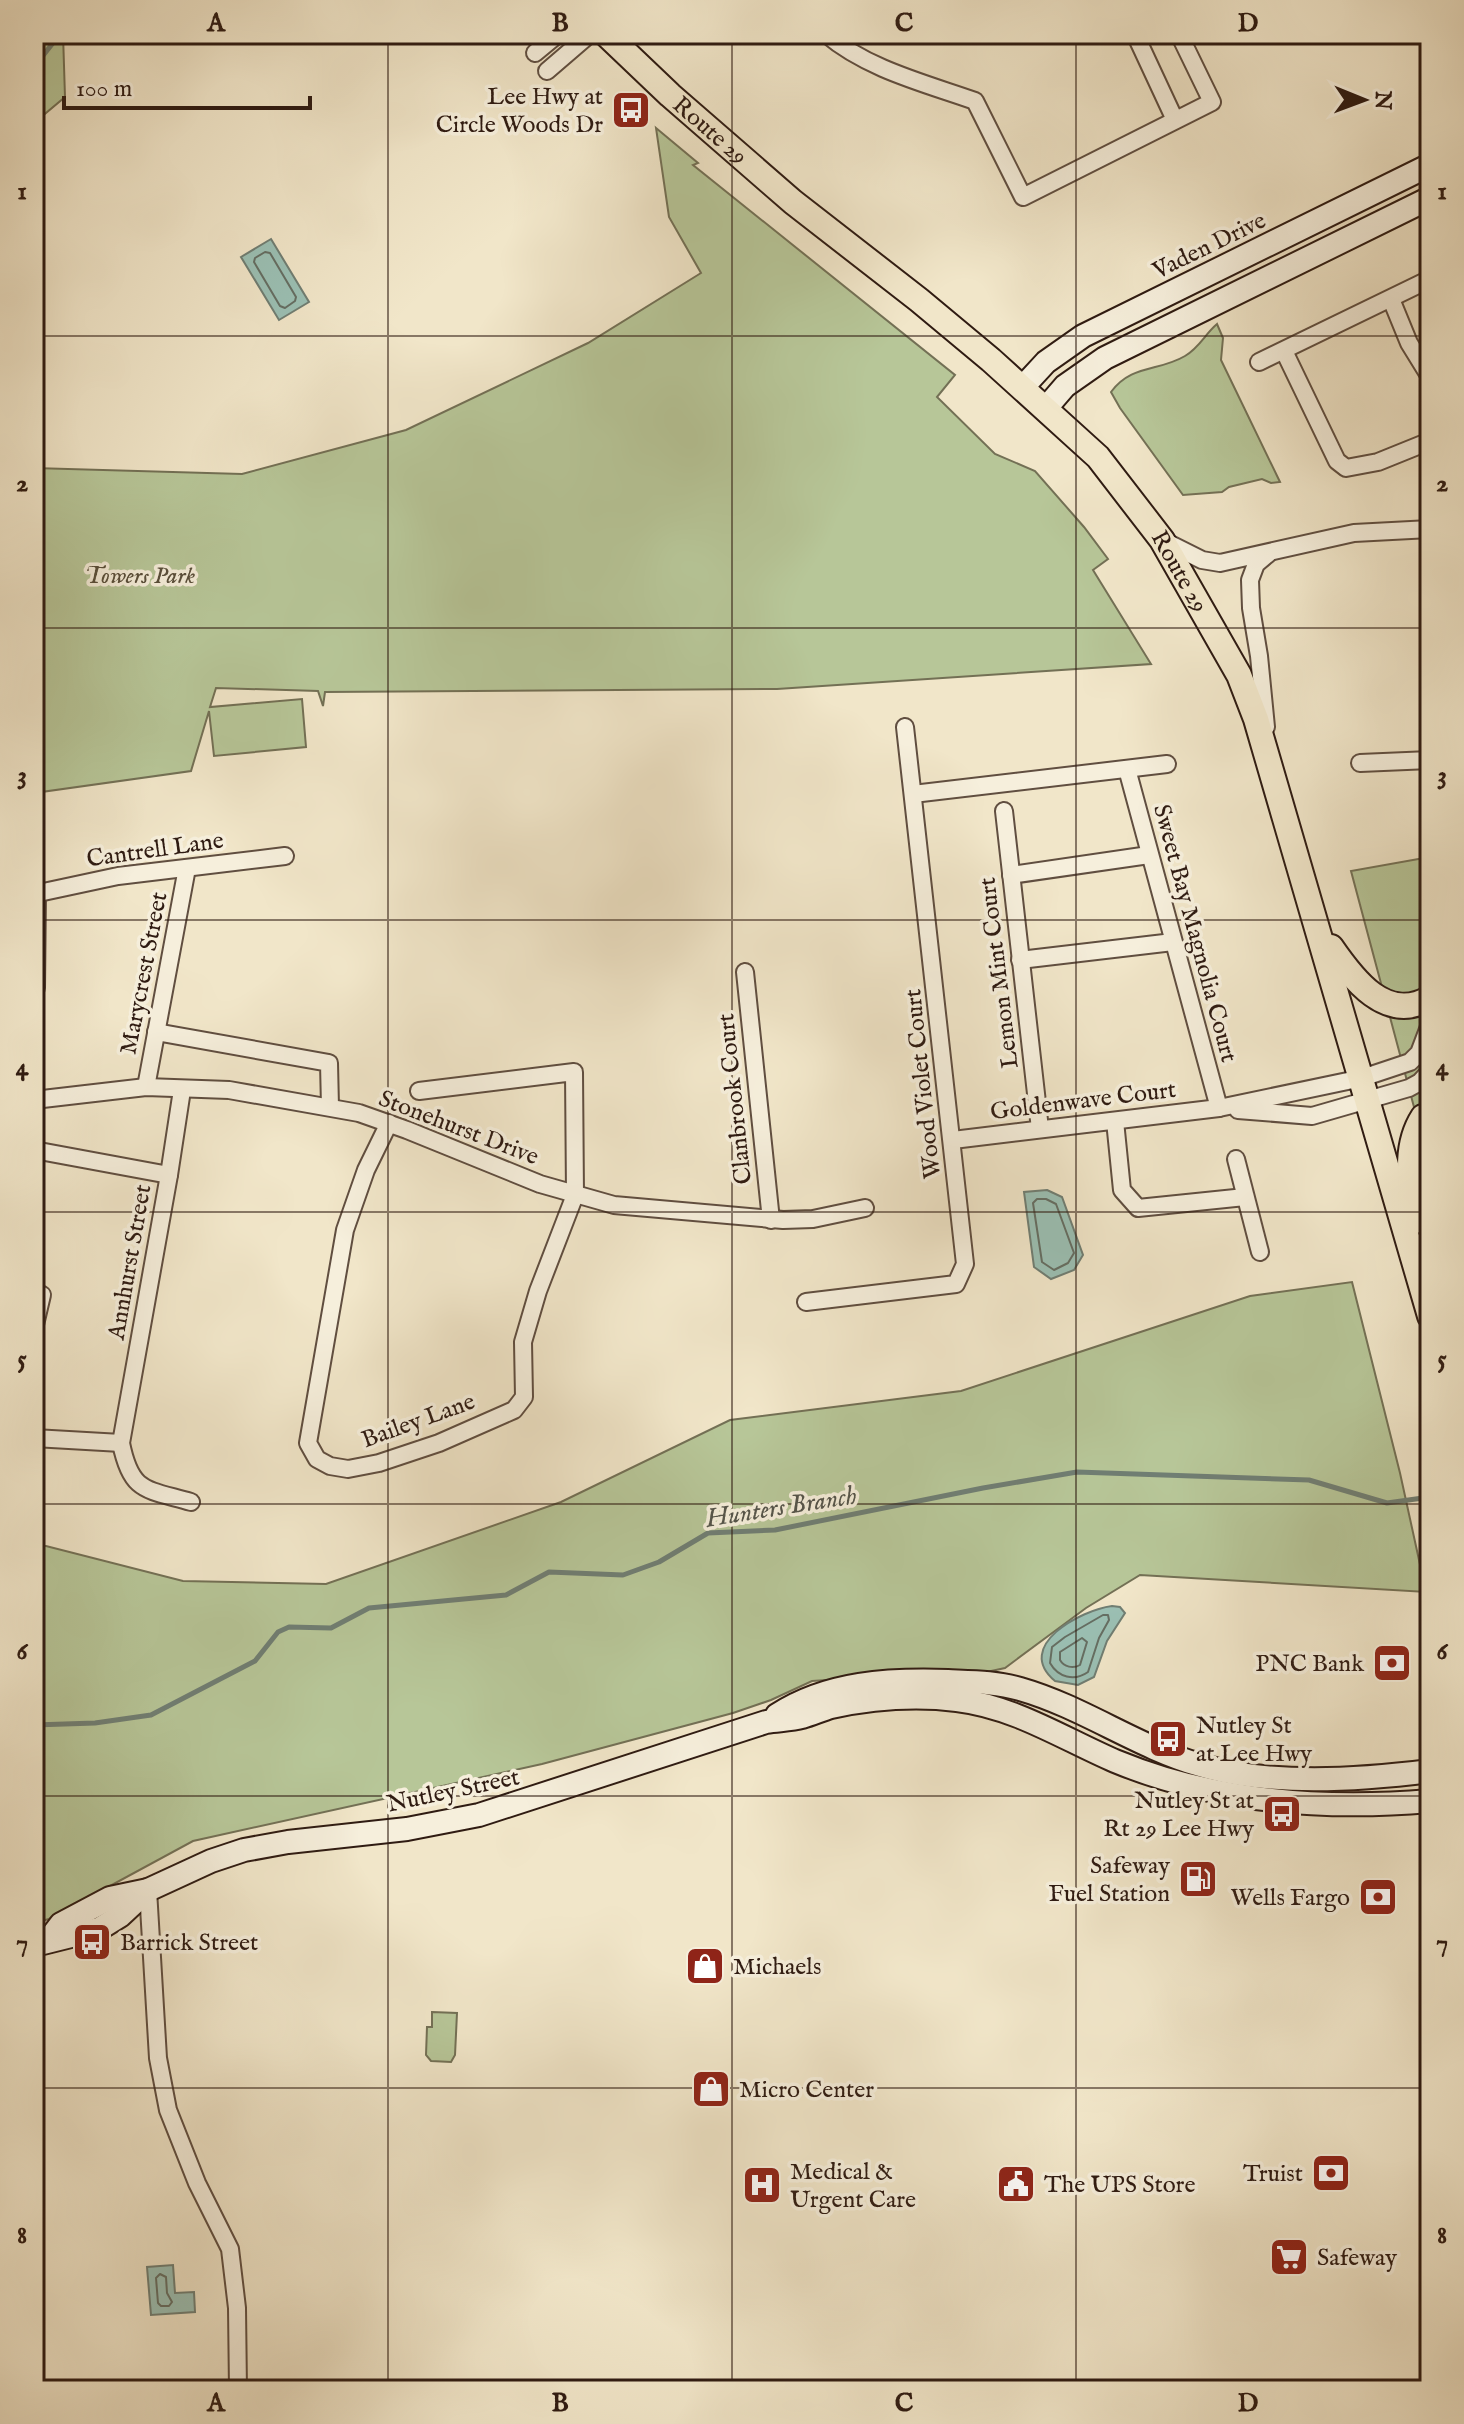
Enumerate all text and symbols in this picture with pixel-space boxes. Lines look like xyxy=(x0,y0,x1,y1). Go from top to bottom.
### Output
text: A xyxy=(206,7,226,40)
text: B xyxy=(551,7,569,40)
text: C xyxy=(895,7,914,40)
text: D xyxy=(1238,7,1259,40)
scale bar xyxy=(64,60,310,110)
north arrow xyxy=(1324,60,1404,140)
text: 100 m xyxy=(76,74,132,105)
place label: Lee Hwy at Circle Woods Dr xyxy=(436,82,603,141)
bus stop icon: Lee Hwy at Circle Woods Dr xyxy=(610,89,652,131)
street label: Route 29 xyxy=(665,90,753,172)
text: N xyxy=(1368,90,1396,110)
text: 1 xyxy=(17,175,27,208)
text: 1 xyxy=(1437,175,1447,208)
street label: Vaden Drive xyxy=(1147,206,1271,288)
text: 2 xyxy=(16,467,28,500)
text: 2 xyxy=(1436,467,1448,500)
street label: Route 29 xyxy=(1143,525,1214,619)
park label: Towers Park xyxy=(85,561,196,592)
text: 3 xyxy=(17,759,27,792)
text: 3 xyxy=(1437,759,1447,792)
street label: Sweet Bay Magnolia Court xyxy=(1145,801,1244,1066)
street label: Cantrell Lane xyxy=(85,826,226,875)
street label: Lemon Mint Court xyxy=(972,876,1027,1070)
street label: Marycrest Street xyxy=(114,889,175,1057)
street label: Wood Violet Court xyxy=(898,987,949,1180)
street label: Clanbrook Court xyxy=(711,1012,760,1186)
text: 4 xyxy=(16,1051,30,1084)
text: 4 xyxy=(1436,1051,1450,1084)
street label: Goldenwave Court xyxy=(989,1075,1178,1128)
street label: Stonehurst Drive xyxy=(374,1084,543,1173)
street label: Annhurst Street xyxy=(101,1182,159,1343)
text: 5 xyxy=(17,1343,27,1376)
text: 5 xyxy=(1437,1343,1447,1376)
street label: Bailey Lane xyxy=(358,1387,479,1456)
water label: Hunters Branch xyxy=(702,1479,859,1536)
text: 6 xyxy=(17,1635,29,1668)
text: 6 xyxy=(1437,1635,1449,1668)
bank icon: PNC Bank xyxy=(1371,1642,1413,1684)
place label: PNC Bank xyxy=(1255,1649,1364,1680)
place label: Nutley St at Lee Hwy xyxy=(1196,1711,1312,1770)
bus stop icon: Nutley St at Lee Hwy xyxy=(1147,1718,1189,1760)
street label: Nutley Street xyxy=(384,1762,523,1821)
place label: Nutley St at Rt 29 Lee Hwy xyxy=(1103,1786,1254,1845)
bus stop icon: Nutley St at Rt 29 Lee Hwy xyxy=(1261,1793,1303,1835)
place label: Safeway Fuel Station xyxy=(1049,1851,1170,1910)
fuel station icon: Safeway Fuel Station xyxy=(1177,1858,1219,1900)
bank icon: Wells Fargo xyxy=(1357,1876,1399,1918)
place label: Wells Fargo xyxy=(1231,1883,1350,1914)
bus stop icon: Barrick Street xyxy=(71,1921,113,1963)
text: 7 xyxy=(16,1927,28,1960)
text: 7 xyxy=(1436,1927,1448,1960)
place label: Barrick Street xyxy=(120,1928,258,1959)
shop icon: Michaels xyxy=(684,1945,726,1987)
place label: Michaels xyxy=(733,1952,821,1983)
shop icon: Micro Center xyxy=(690,2068,732,2110)
place label: Micro Center xyxy=(739,2075,874,2106)
bank icon: Truist xyxy=(1310,2152,1352,2194)
place label: Medical & Urgent Care xyxy=(790,2157,916,2216)
place label: Truist xyxy=(1243,2159,1303,2190)
public building icon: The UPS Store xyxy=(995,2163,1037,2205)
hospital icon: Medical & Urgent Care xyxy=(741,2164,783,2206)
place label: The UPS Store xyxy=(1044,2170,1195,2201)
text: 8 xyxy=(17,2219,27,2252)
text: 8 xyxy=(1437,2219,1447,2252)
supermarket icon: Safeway xyxy=(1268,2236,1310,2278)
place label: Safeway xyxy=(1317,2243,1397,2274)
text: A xyxy=(206,2387,226,2420)
text: B xyxy=(551,2387,569,2420)
text: C xyxy=(895,2387,914,2420)
text: D xyxy=(1238,2387,1259,2420)

